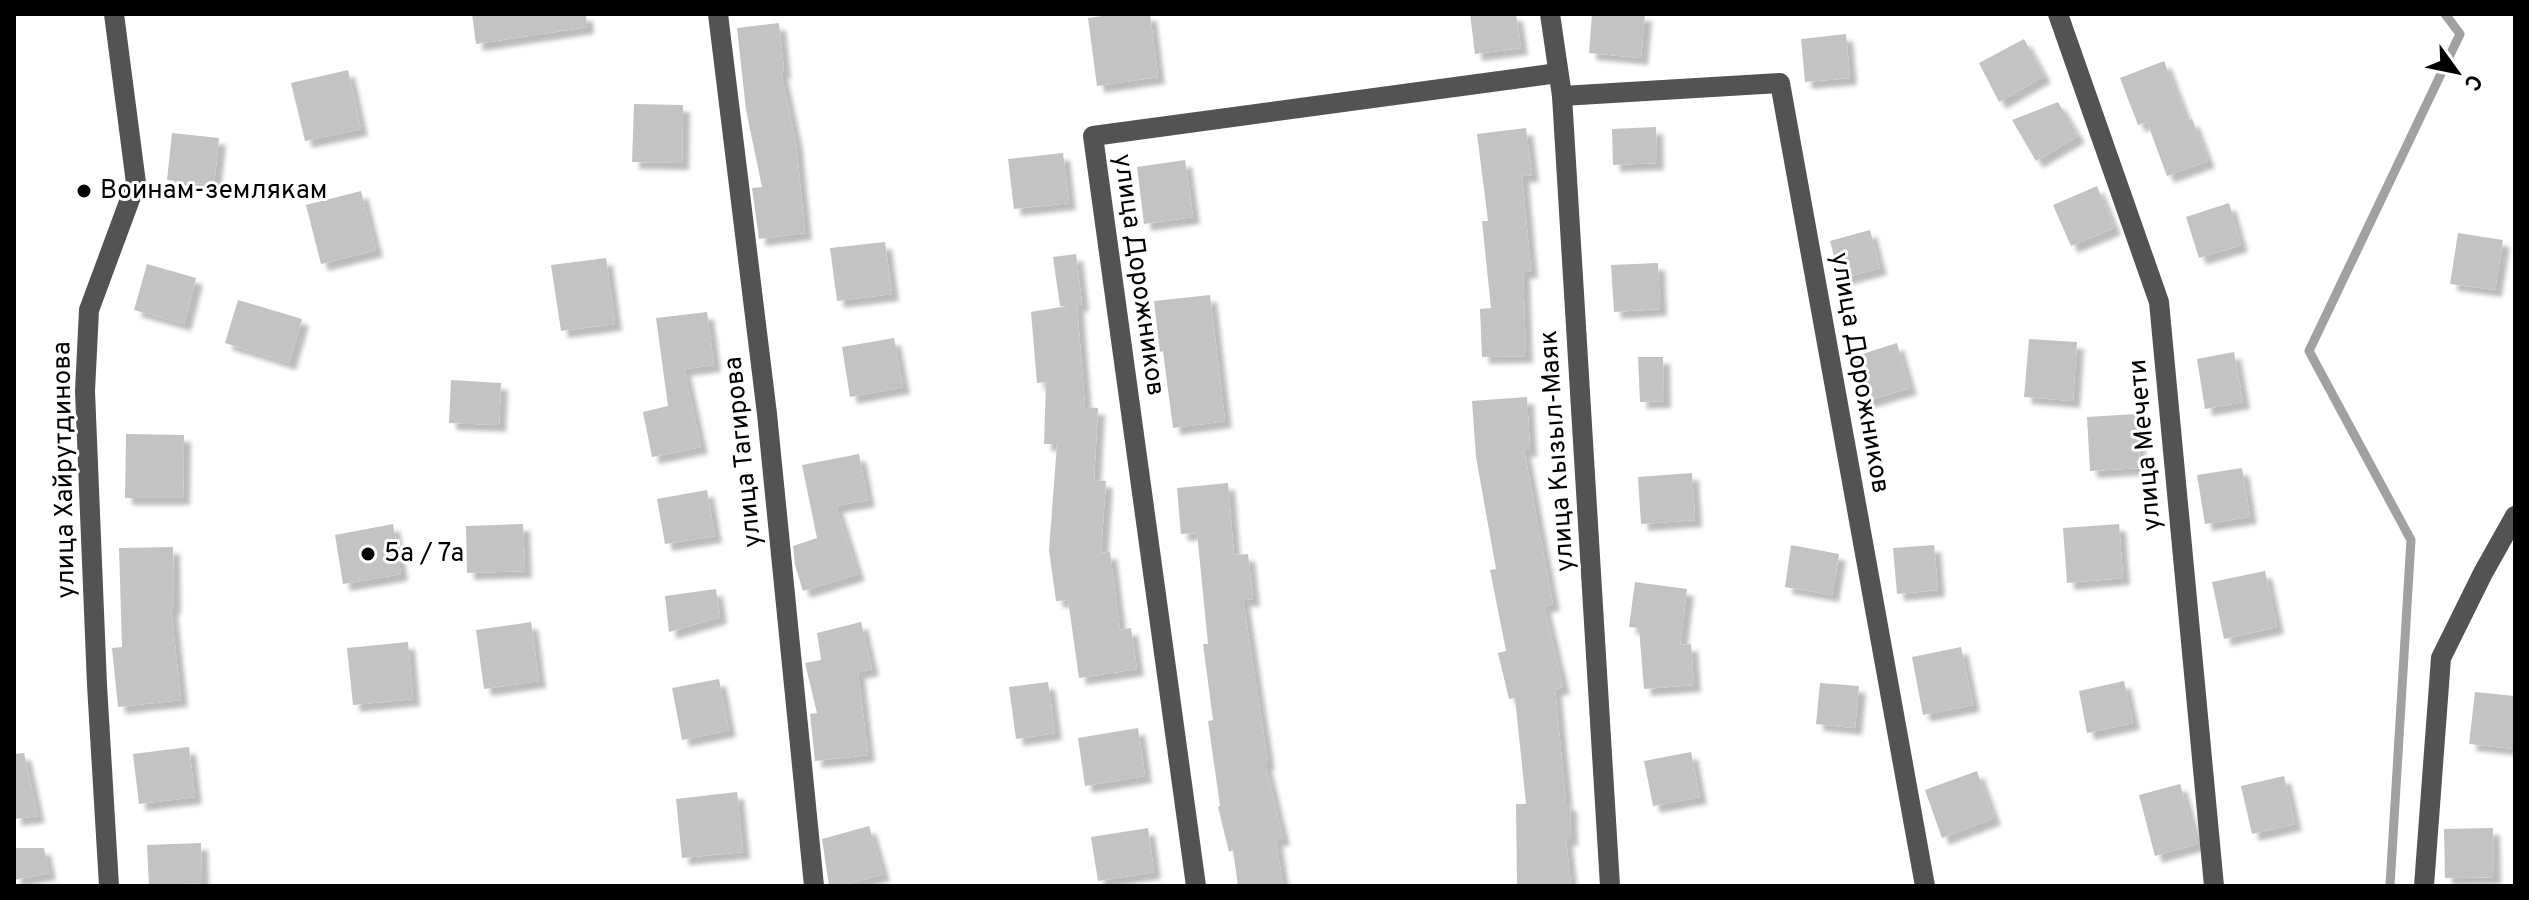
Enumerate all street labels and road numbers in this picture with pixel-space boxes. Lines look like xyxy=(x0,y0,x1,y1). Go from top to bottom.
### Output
street label: улица Дорожников xyxy=(1105,152,1171,398)
street label: улица Дорожников xyxy=(1822,250,1896,496)
street label: улица Кызыл-Маяк xyxy=(1533,329,1583,573)
street label: улица Хайрутдинова xyxy=(46,341,84,599)
street label: улица Тагирова xyxy=(718,355,770,549)
street label: улица Мечети xyxy=(2122,358,2170,532)

